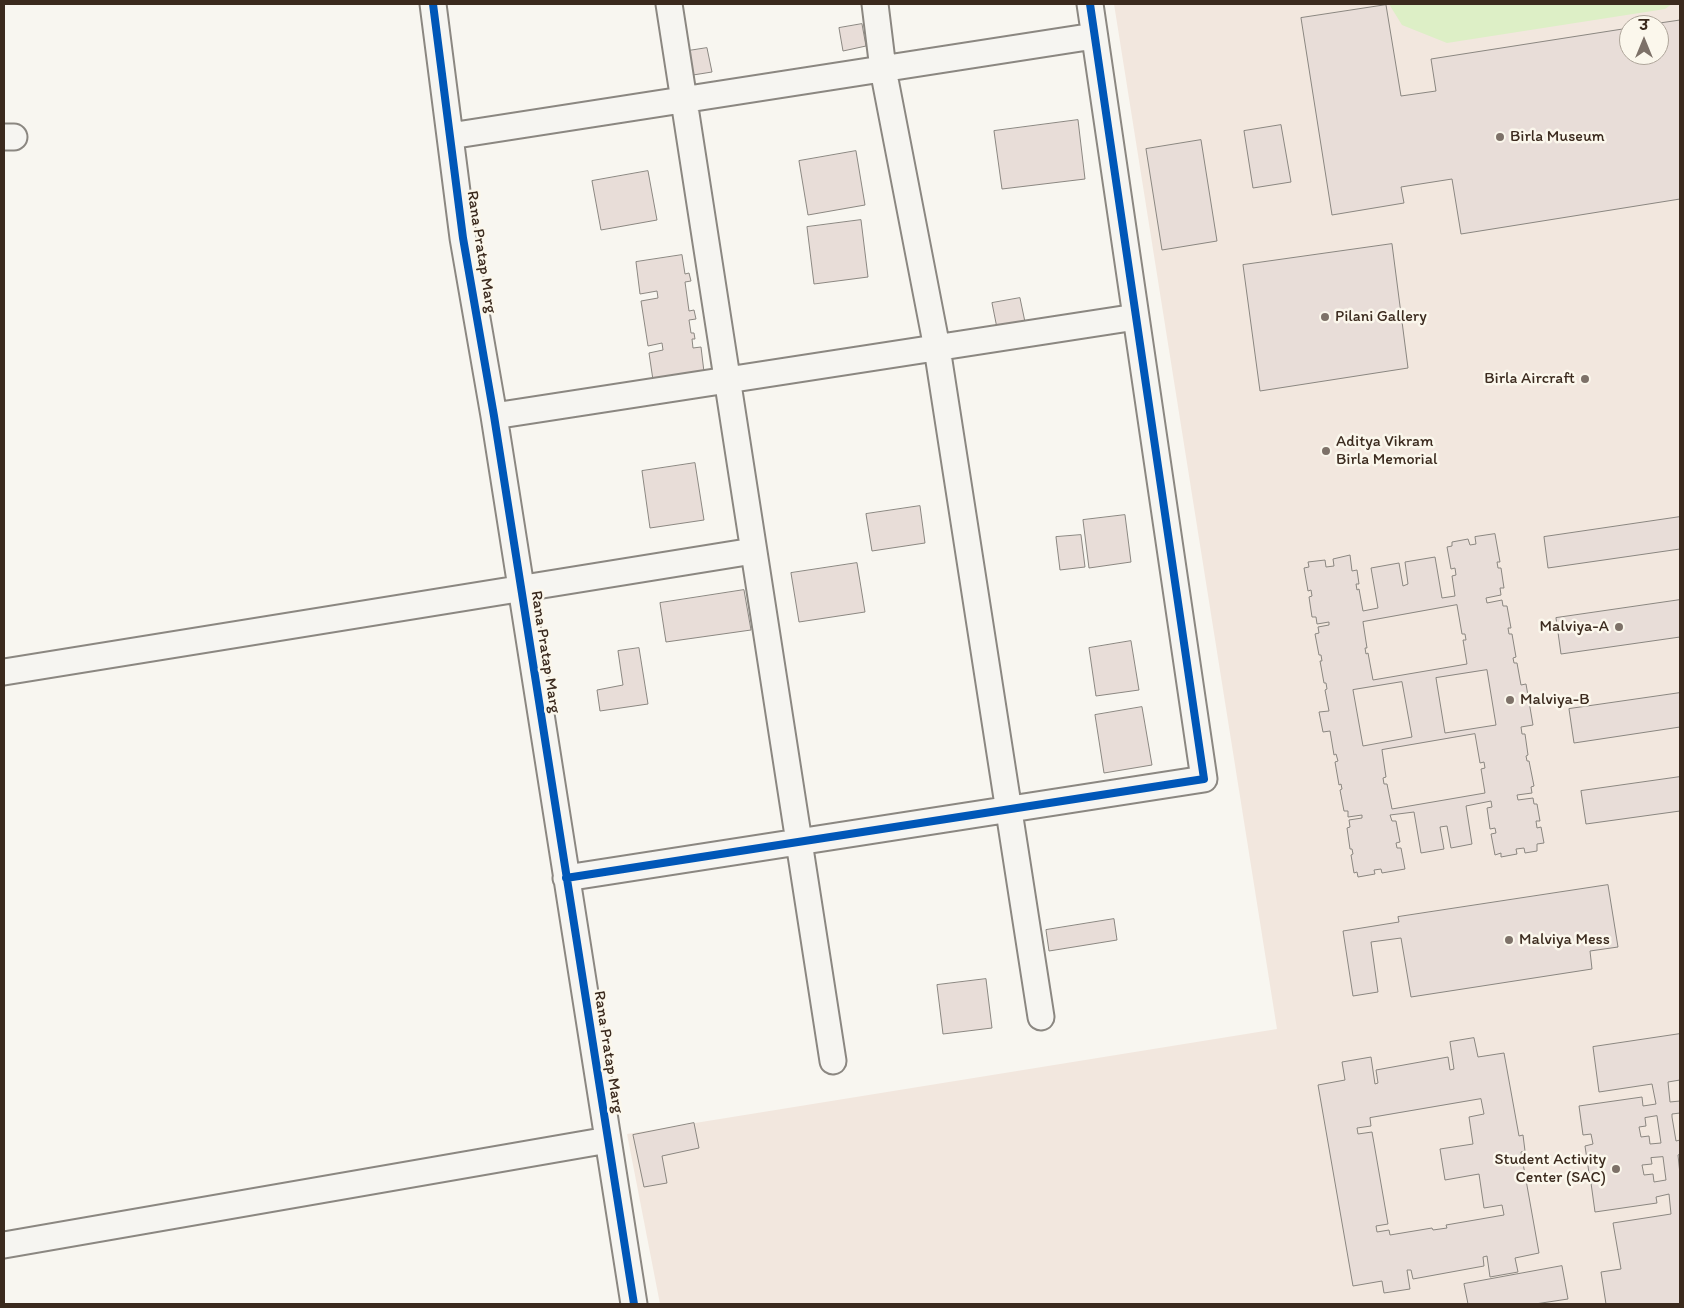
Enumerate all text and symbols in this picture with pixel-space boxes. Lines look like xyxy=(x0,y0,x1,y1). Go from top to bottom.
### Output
north arrow xyxy=(1619,15,1669,65)
text: उ xyxy=(1639,17,1649,34)
place label: Birla Museum xyxy=(1510,127,1605,147)
marker: Birla Museum xyxy=(1494,131,1506,143)
street label: Rana Pratap Marg xyxy=(462,189,500,315)
place label: Pilani Gallery xyxy=(1335,307,1427,327)
marker: Pilani Gallery xyxy=(1319,311,1331,323)
place label: Birla Aircraft xyxy=(1484,369,1575,389)
marker: Birla Aircraft xyxy=(1579,373,1591,385)
place label: Aditya Vikram Birla Memorial xyxy=(1336,432,1438,470)
marker: Aditya Vikram Birla Memorial xyxy=(1320,445,1332,457)
street label: Rana Pratap Marg xyxy=(526,589,564,715)
place label: Malviya-A xyxy=(1540,617,1609,637)
marker: Malviya-A xyxy=(1613,621,1625,633)
place label: Malviya-B xyxy=(1520,690,1590,710)
marker: Malviya-B xyxy=(1504,694,1516,706)
place label: Malviya Mess xyxy=(1519,930,1610,950)
marker: Malviya Mess xyxy=(1503,934,1515,946)
street label: Rana Pratap Marg xyxy=(589,989,627,1115)
place label: Student Activity Center (SAC) xyxy=(1494,1150,1606,1188)
marker: Student Activity Center (SAC) xyxy=(1610,1163,1622,1175)

